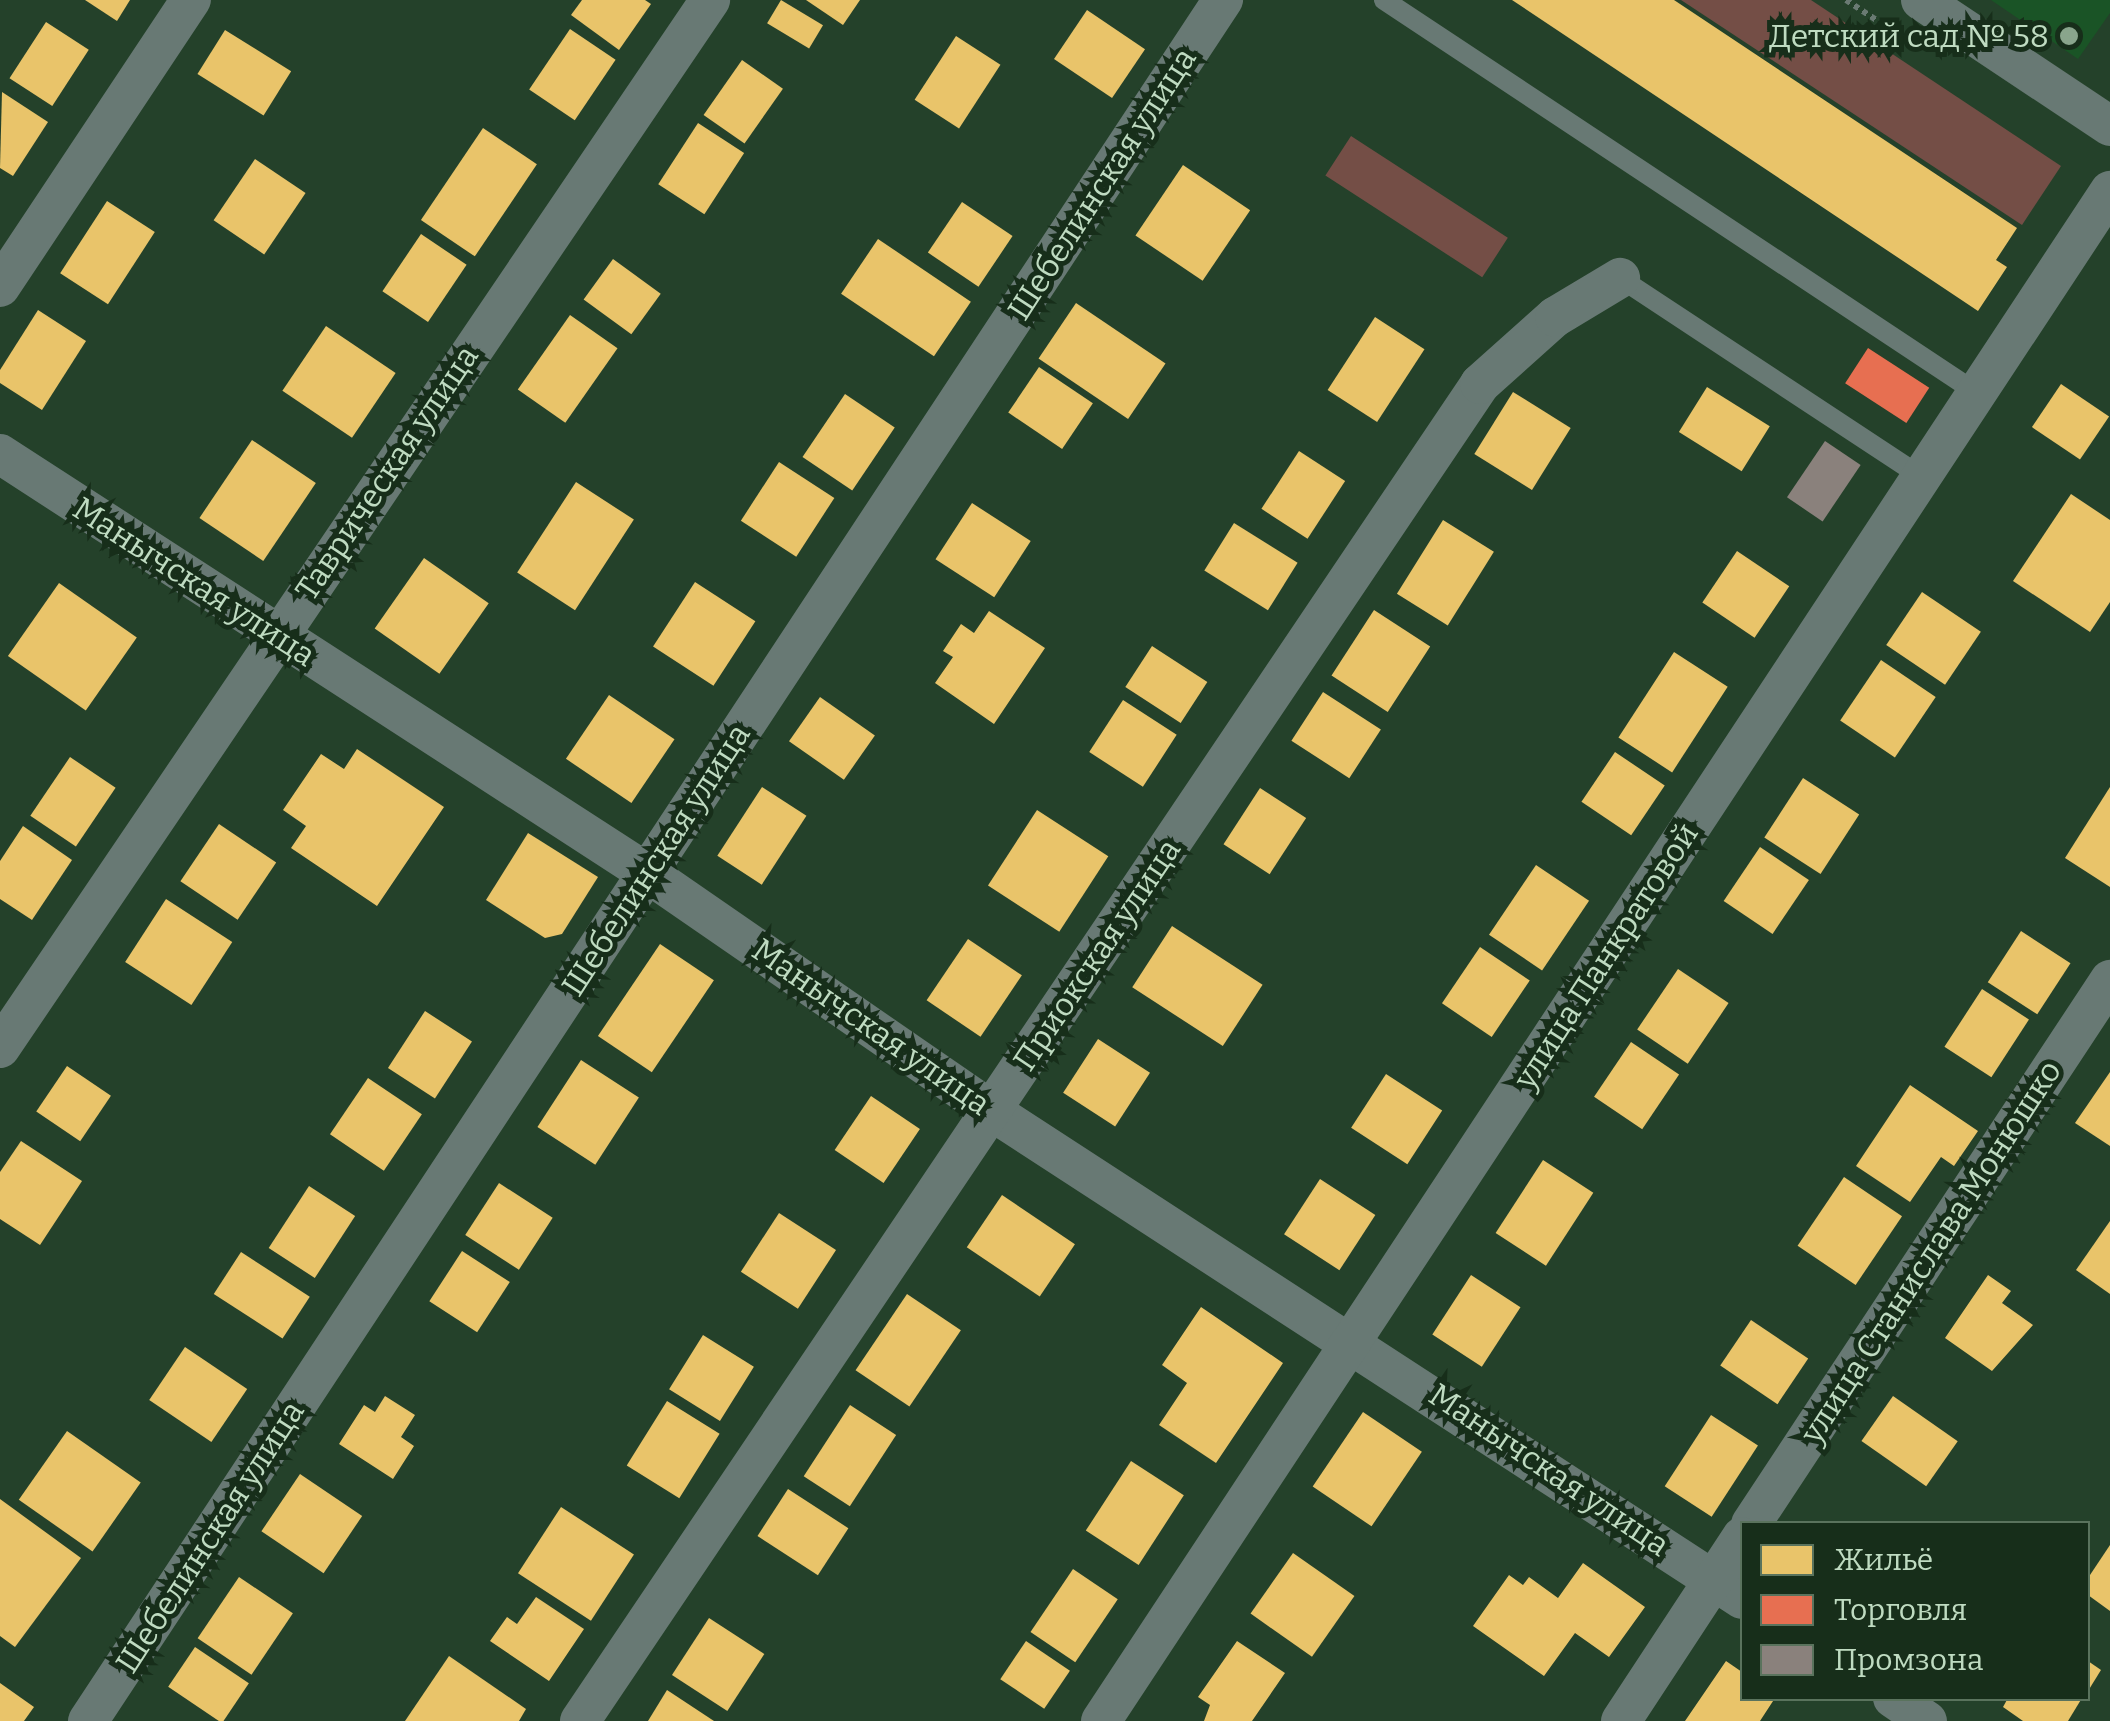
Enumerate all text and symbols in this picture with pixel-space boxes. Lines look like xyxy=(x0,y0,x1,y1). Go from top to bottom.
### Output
place label: Детский сад № 58 xyxy=(1769,17,2049,55)
marker: Детский сад № 58 xyxy=(2058,25,2080,47)
street label: Шебелинская улица xyxy=(1000,41,1204,327)
street label: Таврическая улица xyxy=(288,338,486,608)
street label: Манычская улица xyxy=(66,489,322,675)
street label: Шебелинская улица xyxy=(554,717,758,1003)
street label: улица Панкратовой xyxy=(1506,816,1706,1096)
street label: Приокская улица xyxy=(1005,832,1189,1078)
street label: Манычская улица xyxy=(745,931,997,1123)
street label: улица Станислава Монюшко xyxy=(1793,1053,2069,1451)
street label: Манычская улица xyxy=(1422,1376,1676,1564)
street label: Шебелинская улица xyxy=(108,1394,312,1680)
legend xyxy=(1740,1521,2090,1701)
text: Жильё xyxy=(1834,1542,1933,1578)
text: Торговля xyxy=(1834,1592,1967,1628)
text: Промзона xyxy=(1834,1642,1983,1678)

